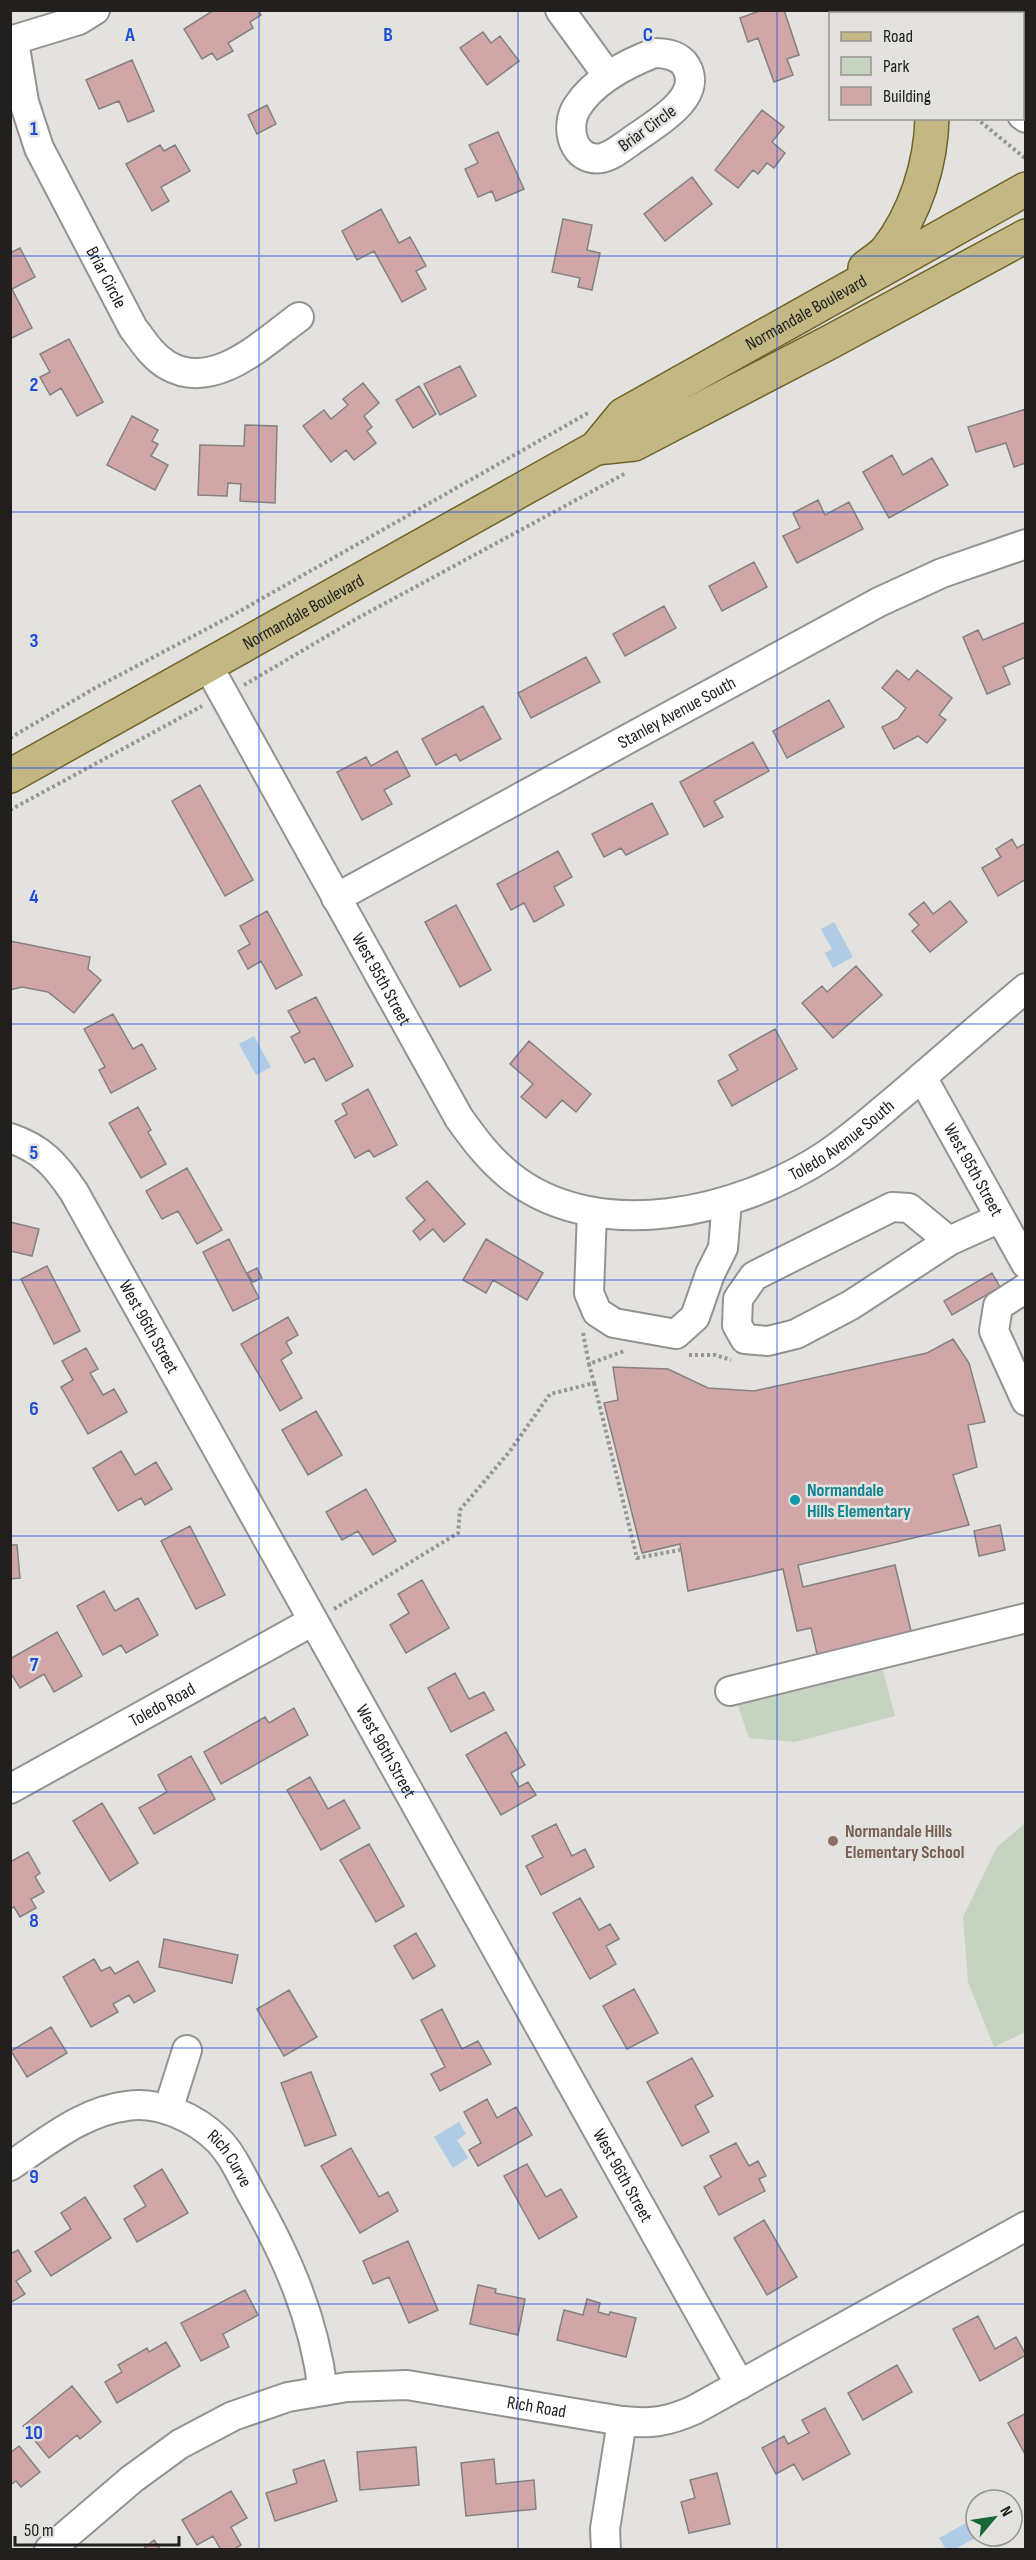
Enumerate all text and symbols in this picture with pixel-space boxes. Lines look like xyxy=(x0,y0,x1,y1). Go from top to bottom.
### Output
legend xyxy=(829,12,1024,120)
text: A xyxy=(124,23,135,47)
text: B xyxy=(383,23,393,47)
text: C xyxy=(643,23,653,47)
text: Road xyxy=(883,26,913,47)
text: Park xyxy=(883,56,909,77)
text: Building xyxy=(883,86,931,107)
street label: Briar Circle xyxy=(614,100,680,156)
text: 1 xyxy=(30,117,38,141)
street label: Briar Circle xyxy=(81,243,131,312)
street label: Normandale Boulevard xyxy=(742,270,870,355)
text: 2 xyxy=(30,373,38,397)
street label: Normandale Boulevard xyxy=(239,570,368,655)
text: 3 xyxy=(30,629,39,653)
street label: Stanley Avenue South xyxy=(614,672,739,753)
text: 4 xyxy=(29,885,39,909)
street label: West 95th Street xyxy=(347,929,416,1030)
street label: Toledo Avenue South xyxy=(786,1095,899,1186)
street label: West 95th Street xyxy=(939,1120,1007,1220)
text: 5 xyxy=(30,1141,39,1165)
street label: West 96th Street xyxy=(114,1277,183,1378)
text: 6 xyxy=(29,1397,39,1421)
place label: Normandale Hills Elementary xyxy=(807,1480,911,1522)
marker: Normandale Hills Elementary xyxy=(788,1493,802,1507)
text: 7 xyxy=(30,1653,39,1677)
street label: Toledo Road xyxy=(126,1678,199,1732)
street label: West 96th Street xyxy=(351,1701,420,1802)
place label: Normandale Hills Elementary School xyxy=(845,1821,964,1863)
marker: Normandale Hills Elementary School xyxy=(826,1834,840,1848)
text: 8 xyxy=(29,1909,39,1933)
street label: Rich Curve xyxy=(203,2125,256,2191)
street label: West 96th Street xyxy=(588,2125,657,2226)
text: 9 xyxy=(29,2165,39,2189)
street label: Rich Road xyxy=(505,2392,568,2422)
text: 10 xyxy=(25,2421,43,2445)
north arrow xyxy=(964,2488,1024,2548)
text: N xyxy=(995,2503,1016,2520)
scale bar xyxy=(15,2509,178,2547)
text: 50 m xyxy=(24,2520,54,2541)

